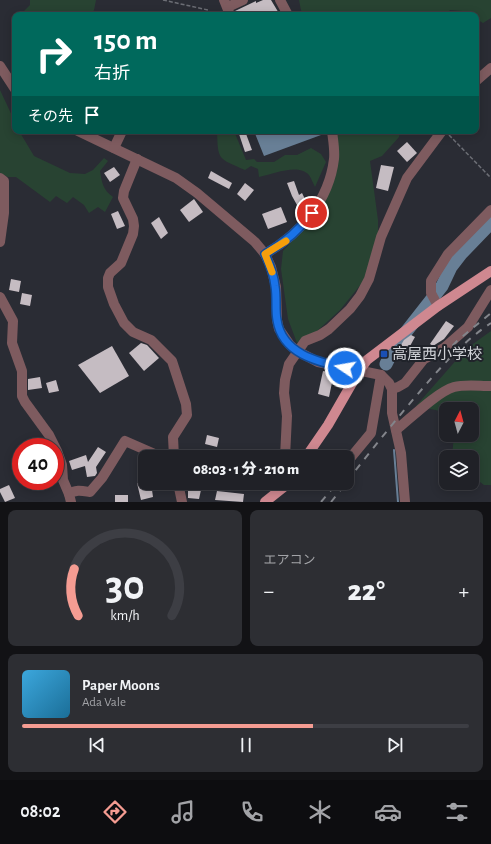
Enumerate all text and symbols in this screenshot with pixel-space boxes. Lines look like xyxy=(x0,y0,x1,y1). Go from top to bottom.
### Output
text: 150 m xyxy=(94,27,158,55)
icon: right xyxy=(28,28,80,80)
text: 右折 xyxy=(94,65,130,83)
icon: arrive xyxy=(81,104,103,126)
text: その先 xyxy=(28,109,73,124)
pin xyxy=(295,196,329,230)
icon: arrive xyxy=(301,202,323,224)
place label: 高屋西小学校 xyxy=(392,346,482,362)
position arrow xyxy=(324,347,366,389)
marker: 高屋西小学校 xyxy=(379,349,389,359)
north arrow xyxy=(439,402,479,442)
map controls xyxy=(439,402,479,490)
speed limit sign: 40 xyxy=(12,438,64,490)
button: layers xyxy=(439,450,479,490)
text: 08:03 · 1 分 · 210 m xyxy=(193,462,299,477)
text: エアコン xyxy=(264,554,316,567)
text: 30 xyxy=(105,566,145,607)
text: 22° xyxy=(348,576,385,606)
text: − xyxy=(264,580,274,602)
text: + xyxy=(458,580,469,602)
text: km/h xyxy=(110,609,139,623)
text: Paper Moons xyxy=(82,678,160,693)
text: Ada Vale xyxy=(82,696,126,709)
icon: previous xyxy=(86,734,108,756)
icon: pause xyxy=(235,734,257,756)
icon: next xyxy=(384,734,406,756)
icon: directions xyxy=(101,798,129,826)
icon: music xyxy=(169,798,197,826)
icon: phone xyxy=(238,798,266,826)
icon: climate xyxy=(306,798,334,826)
icon: car xyxy=(374,798,402,826)
icon: filters xyxy=(443,798,471,826)
text: 08:02 xyxy=(20,803,60,821)

